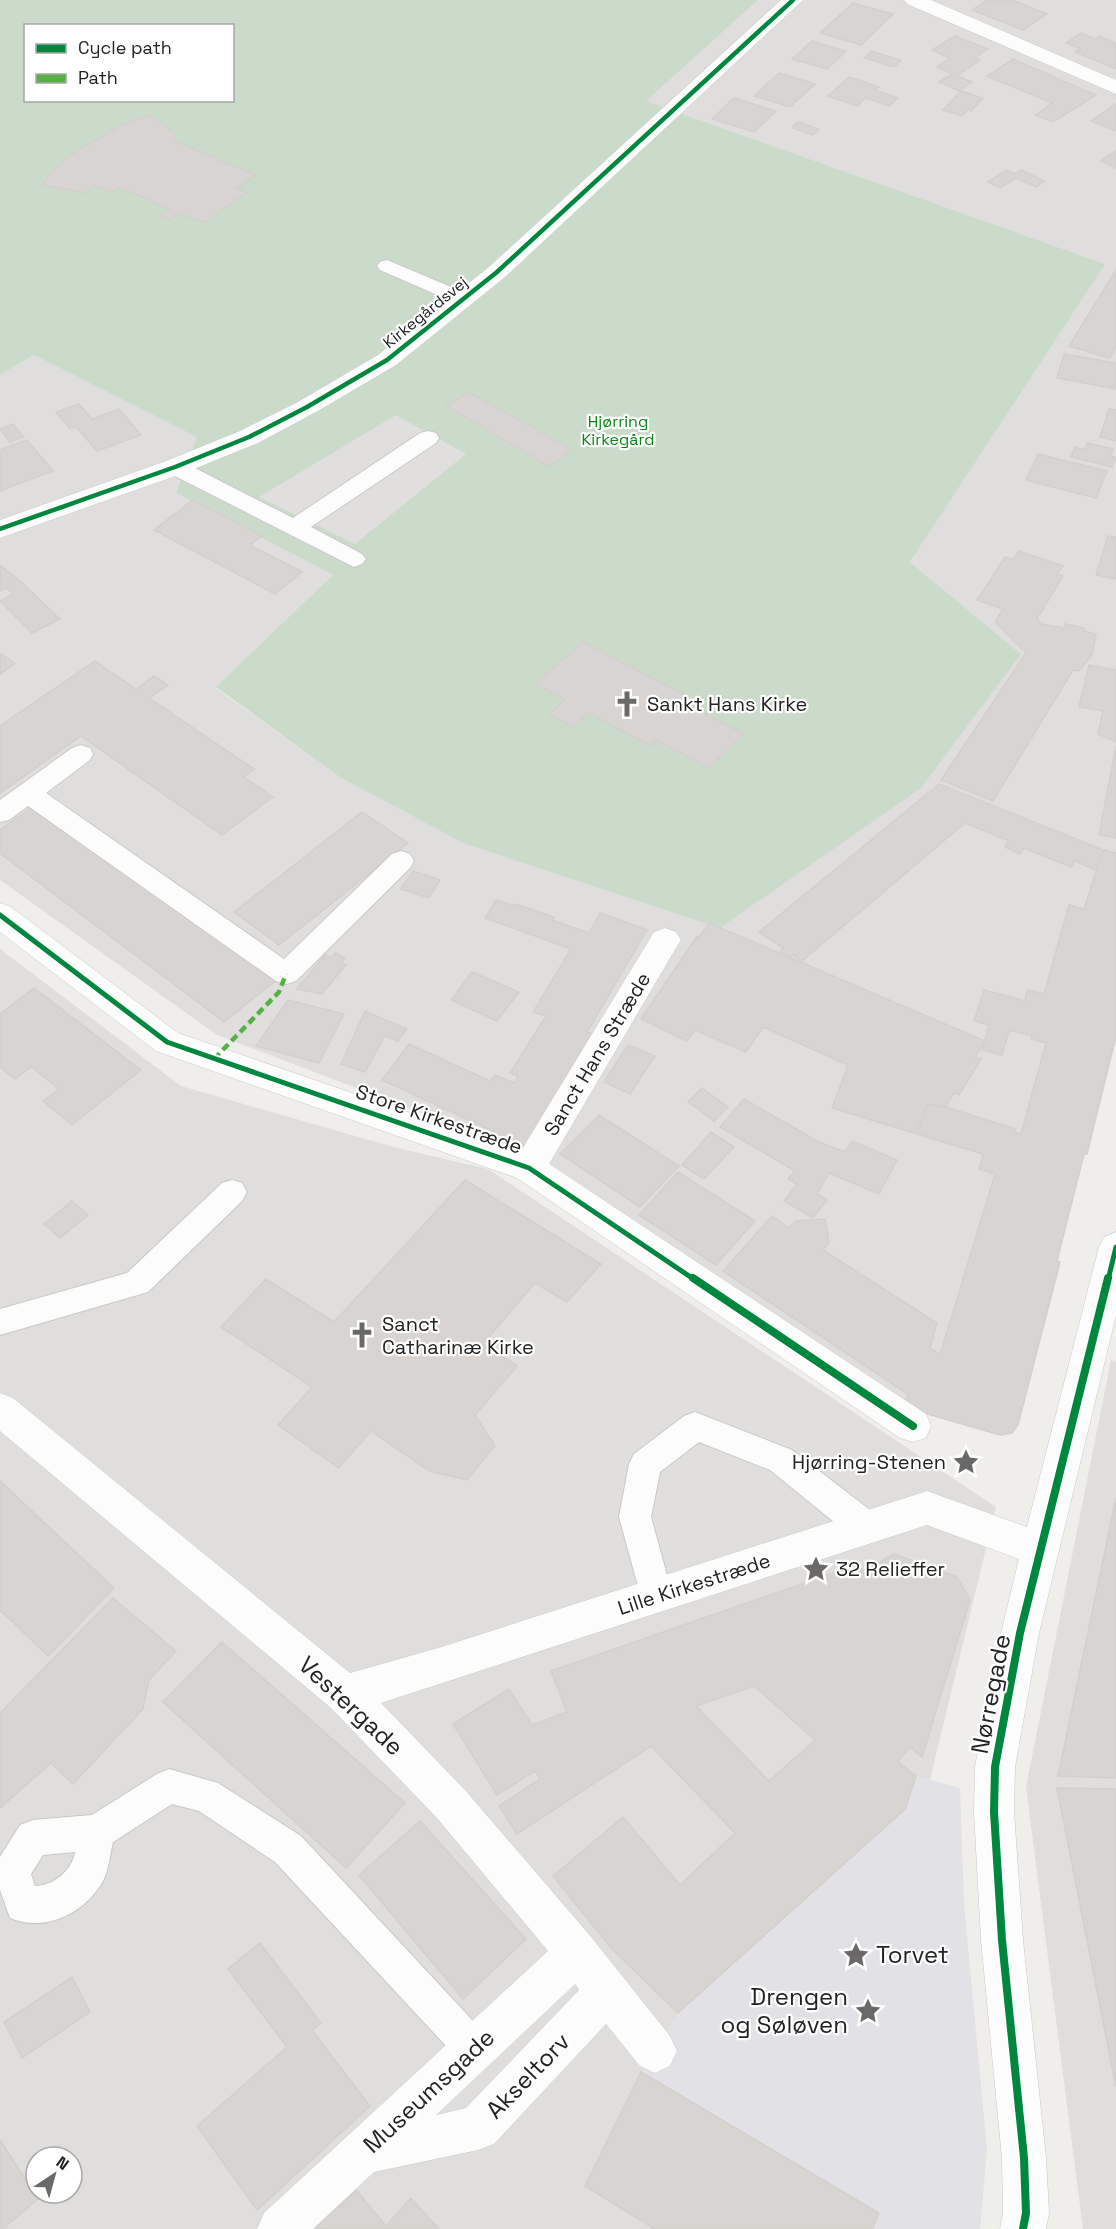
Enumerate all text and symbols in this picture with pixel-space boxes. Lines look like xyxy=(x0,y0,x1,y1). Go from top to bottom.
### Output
legend xyxy=(24,24,234,102)
text: Cycle path xyxy=(78,36,172,59)
text: Path xyxy=(78,66,118,89)
street label: Kirkegårdsvej xyxy=(379,272,472,353)
park label: Hjørring Kirkegård xyxy=(582,411,654,450)
church icon: Sankt Hans Kirke xyxy=(612,689,642,719)
place label: Sankt Hans Kirke xyxy=(647,691,807,717)
street label: Sanct Hans Stræde xyxy=(538,967,656,1141)
street label: Store Kirkestræde xyxy=(352,1078,526,1160)
place label: Sanct Catharinæ Kirke xyxy=(382,1311,534,1360)
church icon: Sanct Catharinæ Kirke xyxy=(347,1320,377,1350)
place icon: Hjørring-Stenen xyxy=(951,1447,981,1477)
place label: Hjørring-Stenen xyxy=(792,1449,946,1475)
street label: Lille Kirkestræde xyxy=(614,1547,774,1621)
place icon: 32 Relieffer xyxy=(801,1554,831,1584)
place label: 32 Relieffer xyxy=(836,1556,945,1582)
street label: Nørregade xyxy=(964,1631,1017,1756)
street label: Vestergade xyxy=(292,1649,410,1762)
place label: Torvet xyxy=(876,1939,949,1970)
place icon: Torvet xyxy=(841,1940,871,1970)
place label: Drengen og Søløven xyxy=(720,1981,848,2040)
place icon: Drengen og Søløven xyxy=(853,1996,883,2026)
street label: Museumsgade xyxy=(356,2022,501,2160)
street label: Akseltorv xyxy=(479,2026,576,2125)
north arrow xyxy=(24,2145,84,2205)
text: N xyxy=(52,2152,73,2175)

